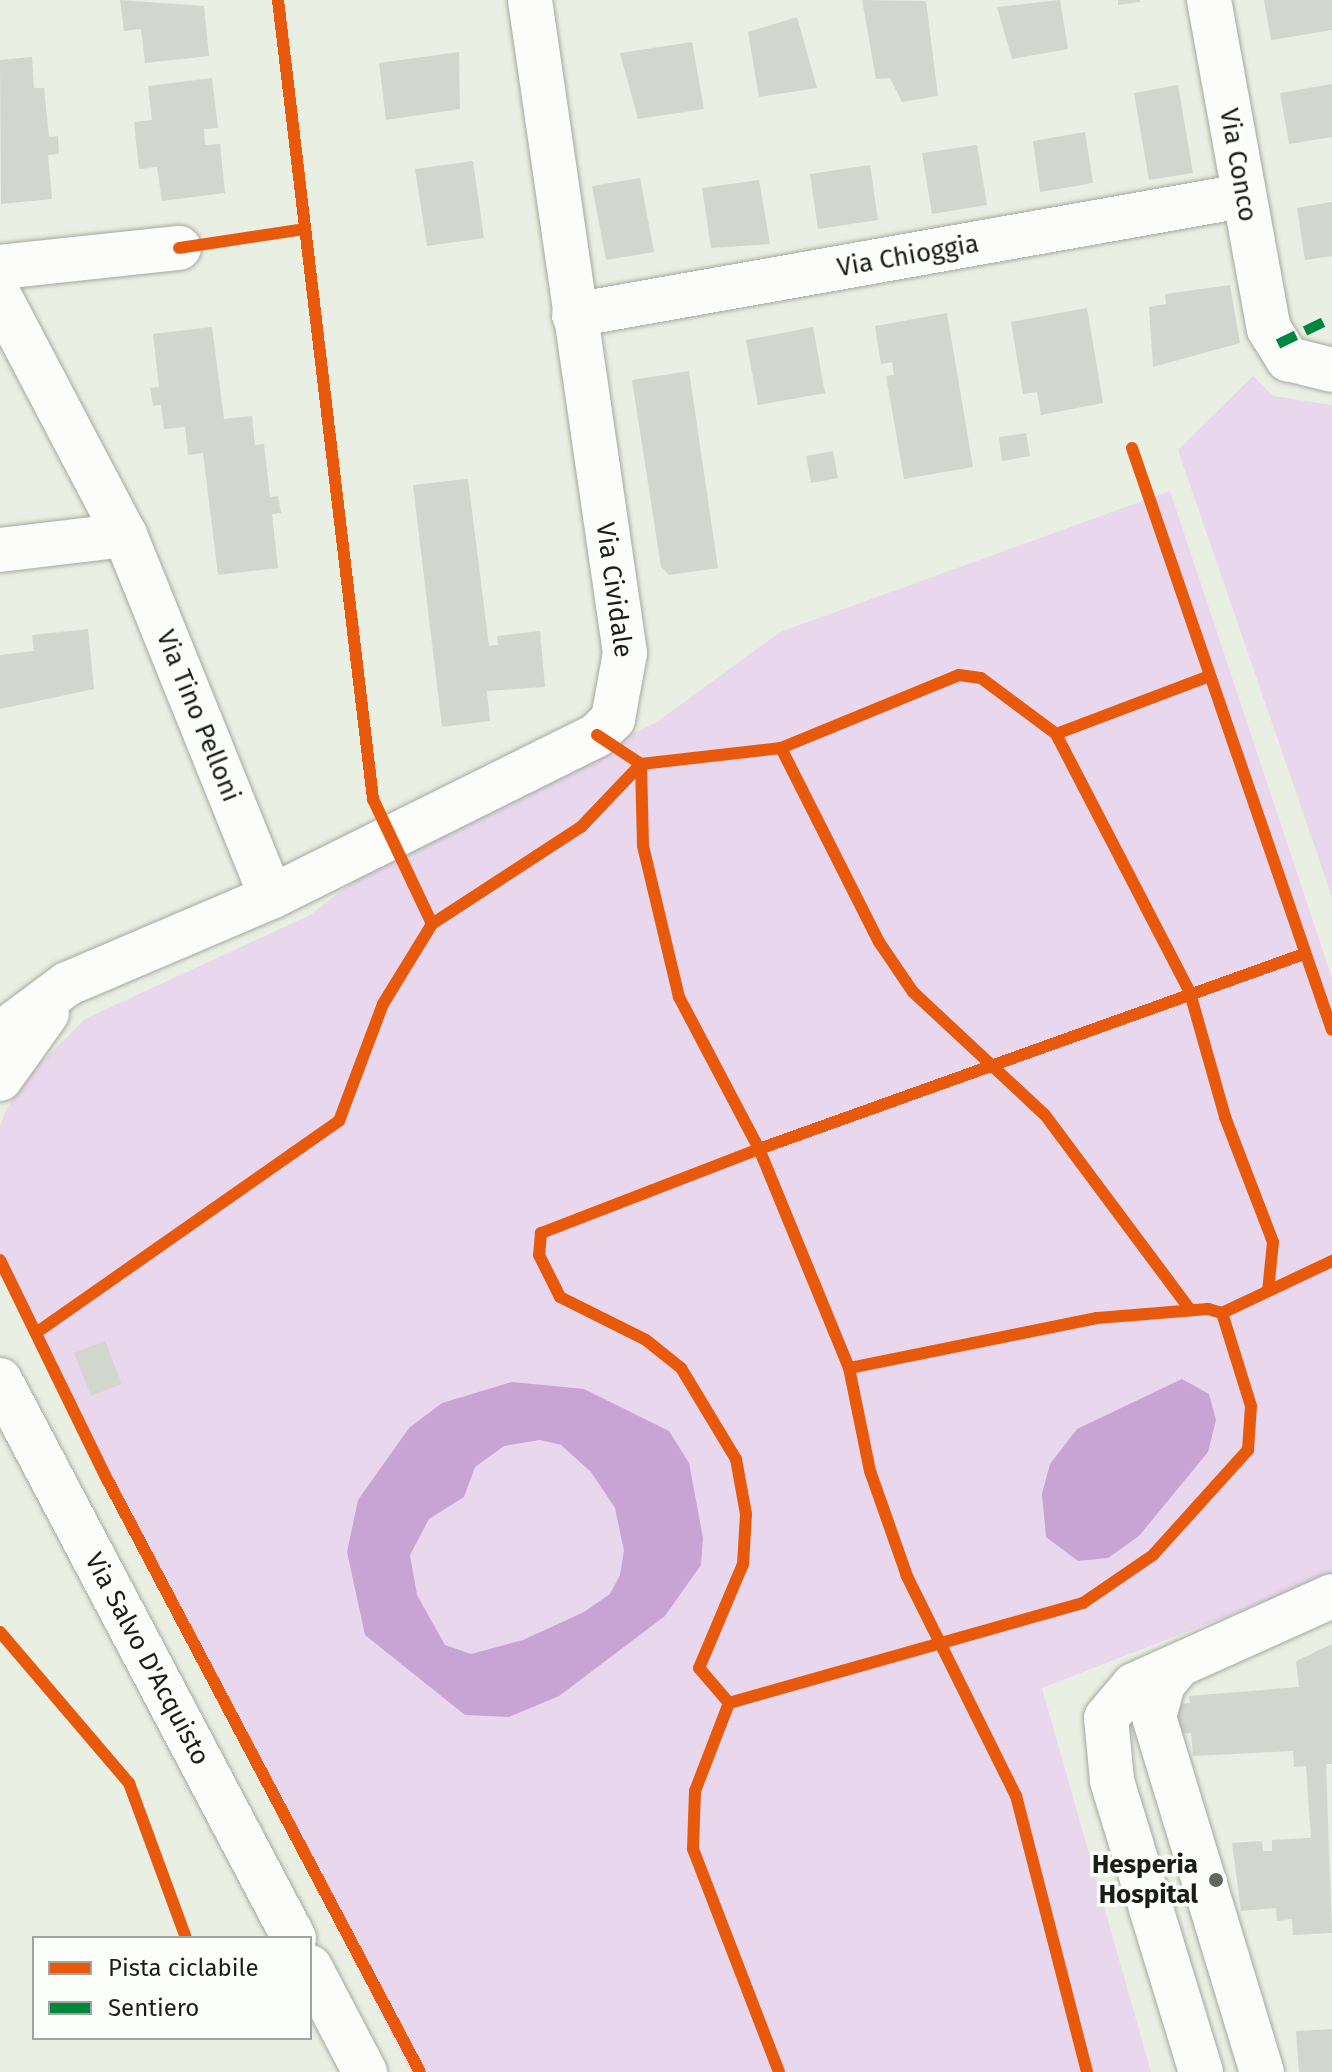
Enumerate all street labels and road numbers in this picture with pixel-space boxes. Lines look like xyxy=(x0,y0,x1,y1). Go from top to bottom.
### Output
street label: Via Conco xyxy=(1213,106,1263,224)
street label: Via Chioggia xyxy=(835,228,981,284)
street label: Via Cividale xyxy=(589,521,639,659)
street label: Via Tino Pelloni xyxy=(149,626,247,806)
street label: Via Salvo D'Acquisto xyxy=(78,1548,216,1770)

